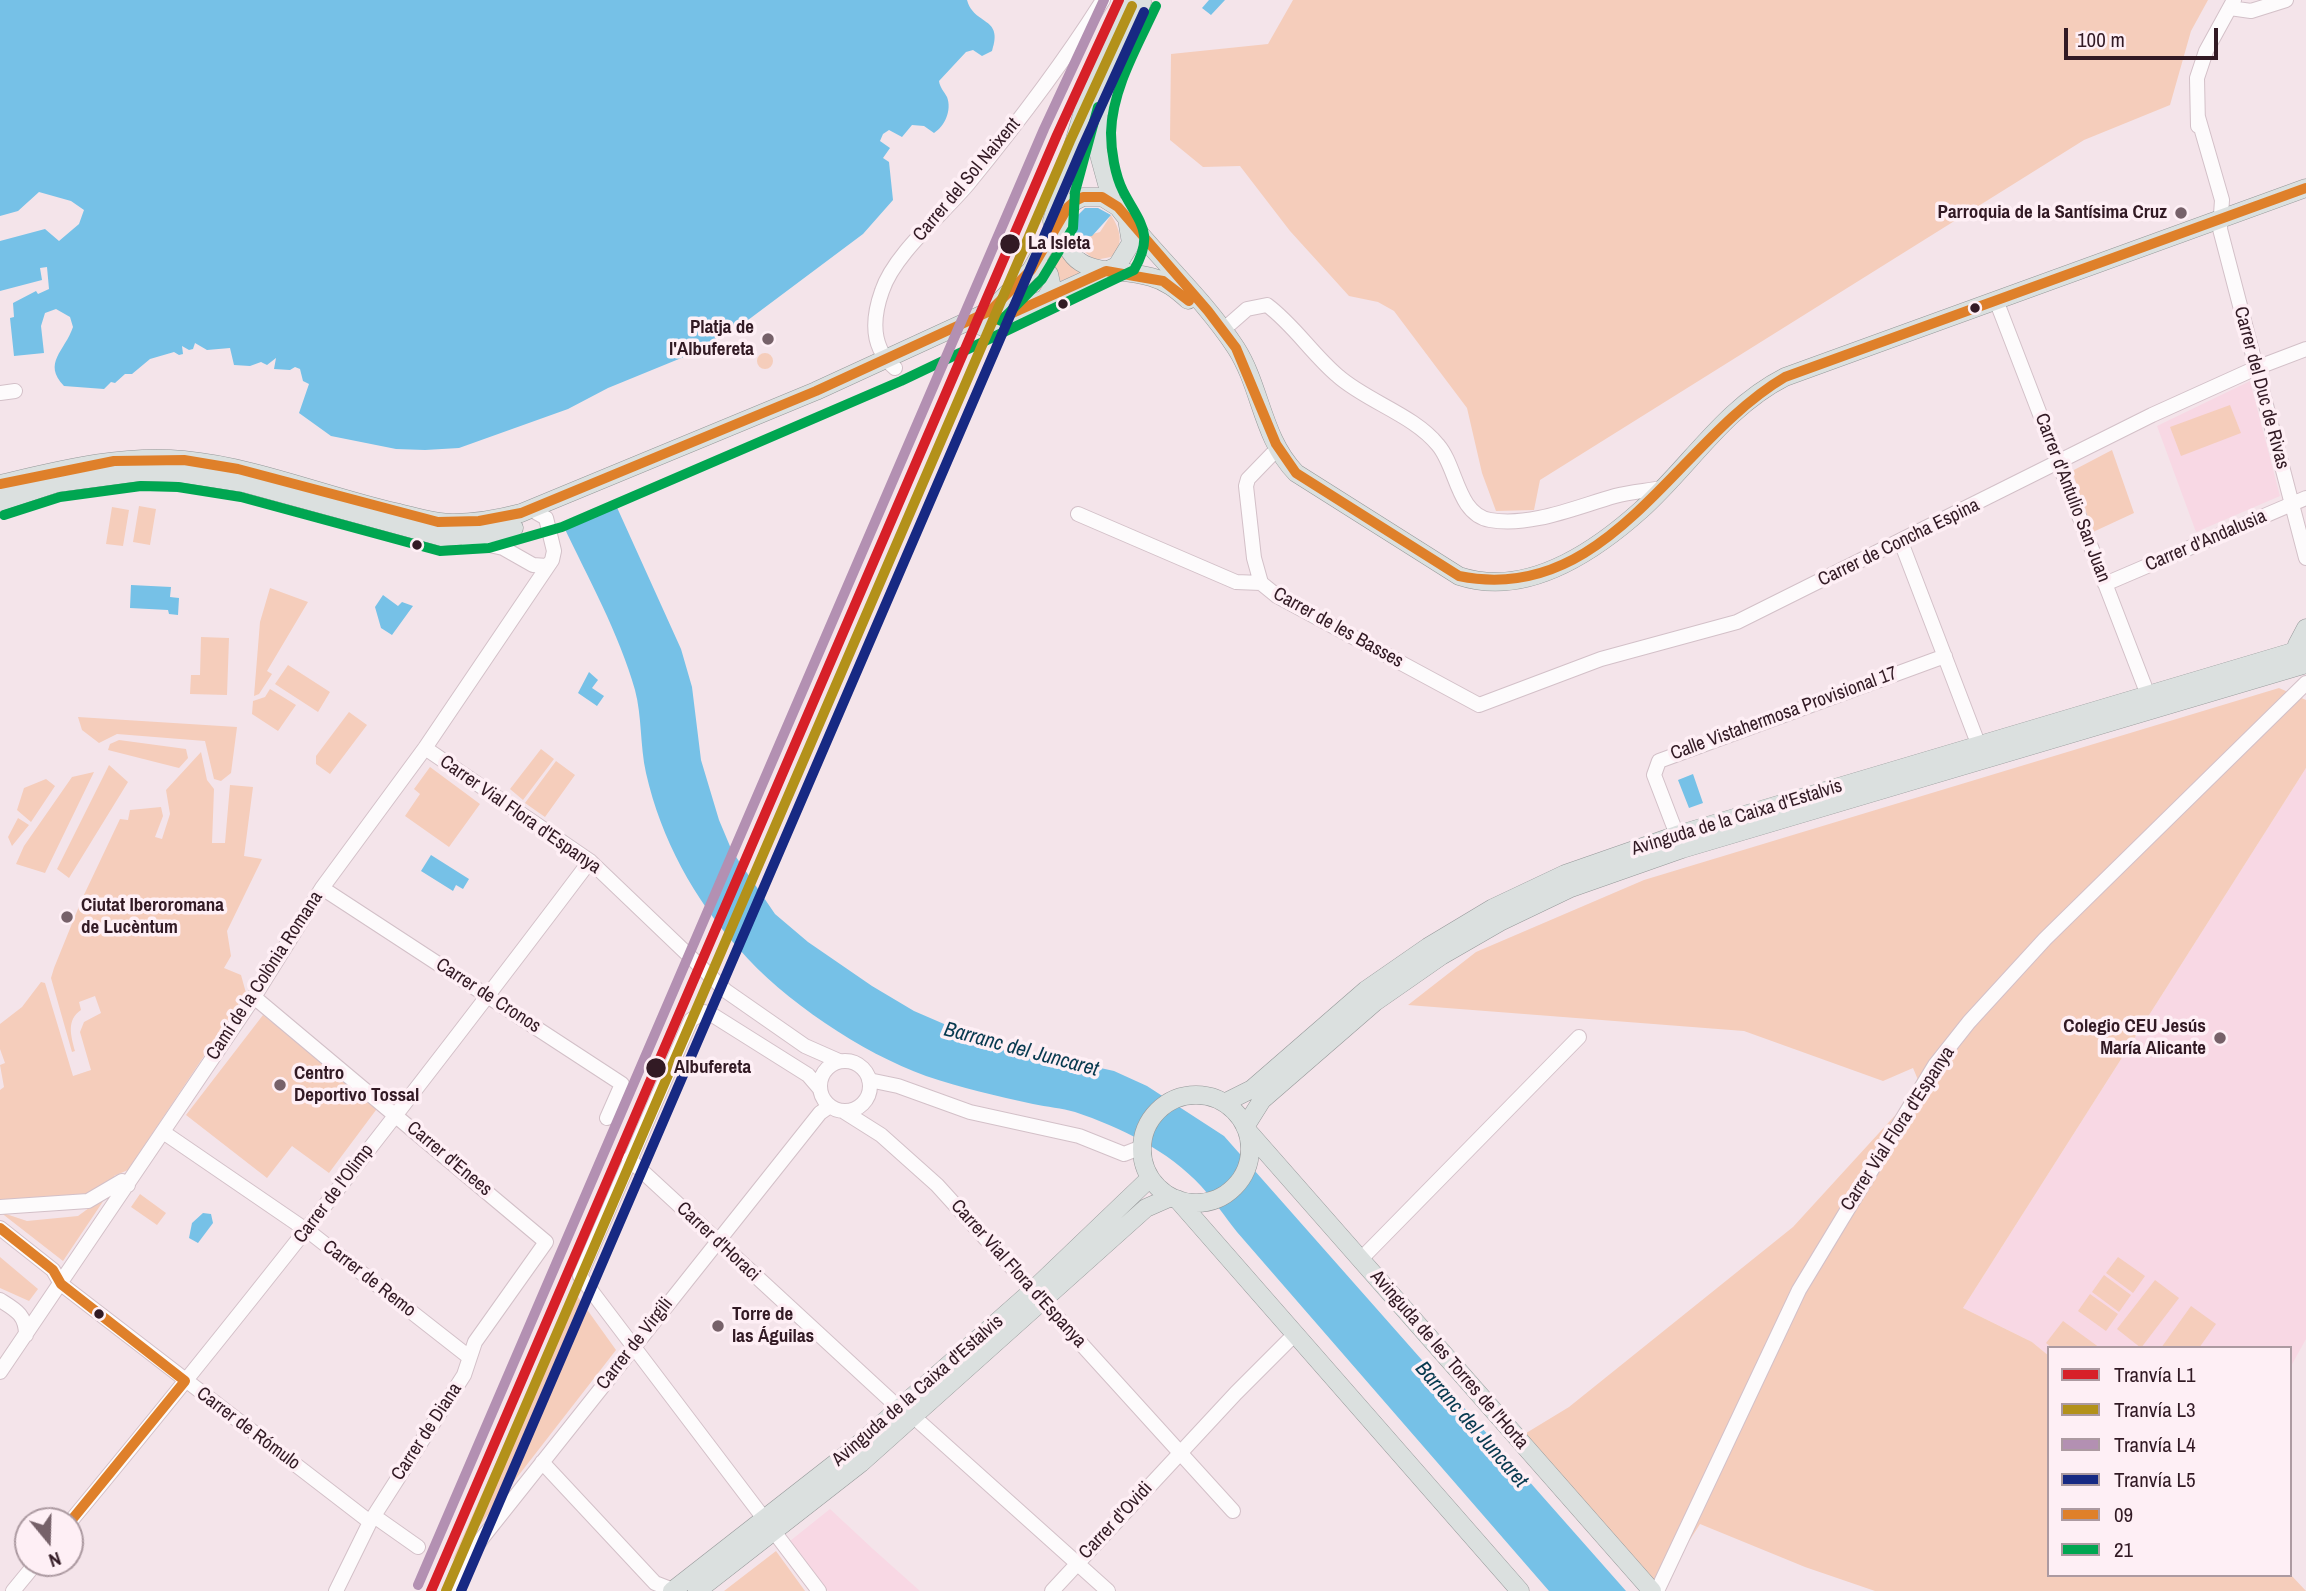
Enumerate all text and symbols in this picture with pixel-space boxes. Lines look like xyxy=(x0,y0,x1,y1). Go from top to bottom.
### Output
scale bar xyxy=(2068,14,2222,58)
text: 100 m xyxy=(2077,25,2125,54)
street label: Carrer del Sol Naixent xyxy=(909,114,1025,246)
place label: Parroquia de la Santísima Cruz xyxy=(1938,202,2167,224)
marker: Parroquia de la Santísima Cruz xyxy=(2173,205,2189,221)
marker: La Isleta xyxy=(998,232,1022,256)
place label: La Isleta xyxy=(1028,233,1090,255)
unlabelled marker xyxy=(1056,297,1070,311)
unlabelled marker xyxy=(1968,301,1982,315)
street label: Carrer del Duc de Rivas xyxy=(2228,304,2294,472)
place label: Platja de l'Albufereta xyxy=(669,317,754,361)
marker: Platja de l'Albufereta xyxy=(760,331,776,347)
street label: Carrer d'Antulio San Juan xyxy=(2029,410,2115,586)
street label: Carrer de Concha Espina xyxy=(1815,494,1983,592)
street label: Carrer d'Andalusia xyxy=(2142,505,2270,577)
unlabelled marker xyxy=(410,538,424,552)
street label: Carrer de les Basses xyxy=(1269,583,1407,673)
street label: Calle Vistahermosa Provisional 17 xyxy=(1668,662,1900,766)
street label: Carrer Vial Flora d'Espanya xyxy=(435,751,605,879)
street label: Avinguda de la Caixa d'Estalvis xyxy=(1629,775,1845,861)
street label: Camí de la Colònia Romana xyxy=(202,887,328,1065)
place label: Ciutat Iberoromana de Lucèntum xyxy=(81,895,224,939)
marker: Ciutat Iberoromana de Lucèntum xyxy=(59,909,75,925)
street label: Carrer de Cronos xyxy=(431,954,545,1038)
place label: Colegio CEU Jesús María Alicante xyxy=(2063,1016,2206,1060)
water label: Barranc del Juncaret xyxy=(941,1017,1101,1083)
marker: Colegio CEU Jesús María Alicante xyxy=(2212,1030,2228,1046)
street label: Carrer Vial Flora d'Espanya xyxy=(1836,1042,1960,1216)
marker: Albufereta xyxy=(644,1056,668,1080)
place label: Albufereta xyxy=(674,1057,751,1079)
place label: Centro Deportivo Tossal xyxy=(294,1063,419,1107)
marker: Centro Deportivo Tossal xyxy=(272,1077,288,1093)
street label: Carrer d'Enees xyxy=(402,1117,496,1201)
street label: Carrer de l'Olimp xyxy=(289,1140,379,1248)
street label: Carrer Vial Flora d'Espanya xyxy=(945,1195,1091,1353)
street label: Carrer d'Horaci xyxy=(671,1198,765,1286)
street label: Carrer de Remo xyxy=(318,1236,420,1322)
street label: Avinguda de les Torres de l'Horta xyxy=(1365,1266,1533,1454)
street label: Carrer de Virgili xyxy=(592,1293,678,1395)
place label: Torre de las Águilas xyxy=(732,1304,814,1348)
unlabelled marker xyxy=(92,1307,106,1321)
street label: Avinguda de la Caixa d'Estalvis xyxy=(828,1310,1008,1472)
marker: Torre de las Águilas xyxy=(710,1318,726,1334)
legend xyxy=(2047,1346,2292,1577)
water label: Barranc del Juncaret xyxy=(1409,1357,1533,1493)
text: Tranvía L1 xyxy=(2114,1360,2196,1389)
street label: Carrer de Diana xyxy=(387,1379,467,1485)
street label: Carrer de Rómulo xyxy=(192,1383,304,1475)
text: Tranvía L3 xyxy=(2114,1395,2196,1424)
text: Tranvía L4 xyxy=(2114,1430,2196,1459)
text: Tranvía L5 xyxy=(2114,1465,2196,1494)
street label: Carrer d'Ovidi xyxy=(1074,1478,1158,1564)
text: 09 xyxy=(2114,1500,2133,1529)
north arrow xyxy=(14,1507,84,1577)
text: 21 xyxy=(2114,1535,2133,1564)
text: N xyxy=(46,1546,65,1574)

